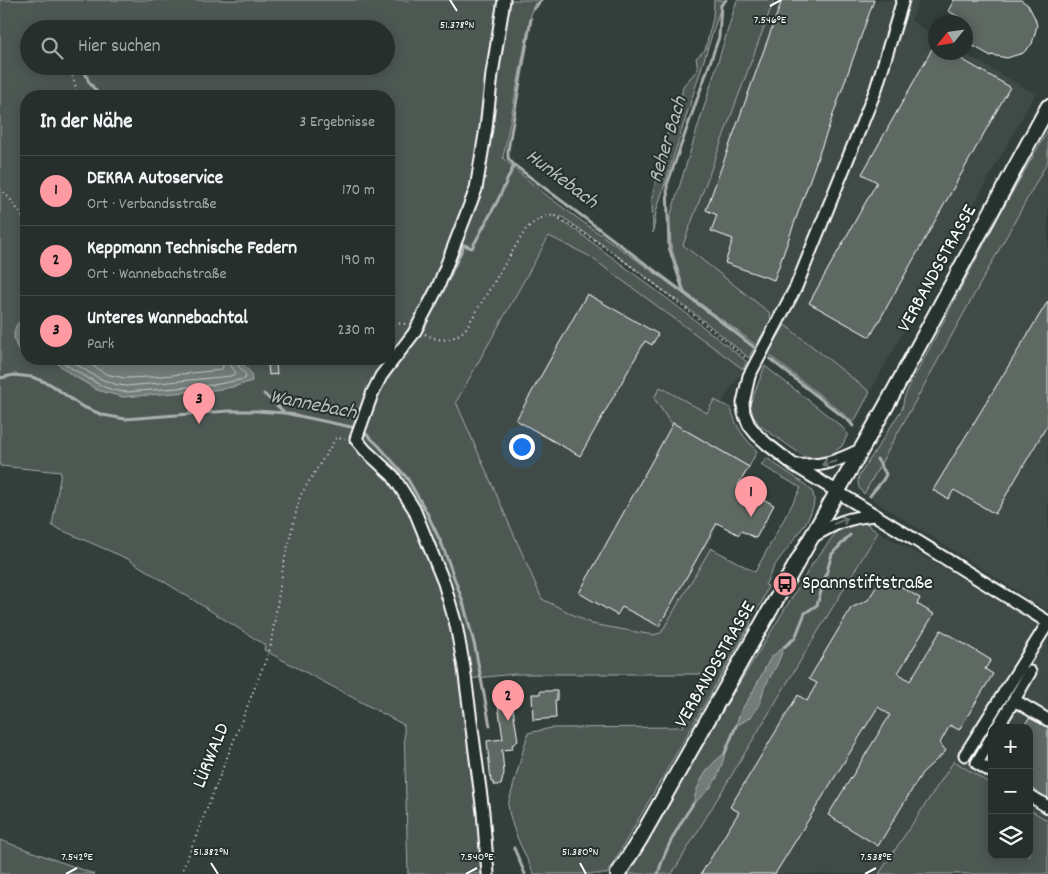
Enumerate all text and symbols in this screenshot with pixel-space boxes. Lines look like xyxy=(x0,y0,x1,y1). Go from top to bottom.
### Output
text: 7.546°E xyxy=(754,12,787,29)
north arrow xyxy=(928,15,973,60)
text: 51.378°N xyxy=(440,17,474,34)
search box xyxy=(20,20,395,75)
icon: search xyxy=(38,34,66,62)
text: Hier suchen xyxy=(78,34,161,61)
water label: Reher Bach xyxy=(642,92,697,187)
text: In der Nähe xyxy=(40,108,132,138)
text: 3 Ergebnisse xyxy=(299,111,375,134)
water label: Hunkebach xyxy=(518,143,605,218)
text: DEKRA Autoservice xyxy=(87,166,223,193)
text: 1 xyxy=(54,179,58,202)
text: 170 m xyxy=(342,179,375,202)
text: Ort · Verbandsstraße xyxy=(87,193,216,216)
street label: VERBANDSSTRASSE xyxy=(891,200,985,338)
text: Keppmann Technische Federn xyxy=(87,236,297,263)
text: 2 xyxy=(53,249,60,272)
text: 190 m xyxy=(341,249,375,272)
text: Ort · Wannebachstraße xyxy=(87,263,226,286)
text: Unteres Wannebachtal xyxy=(87,306,248,333)
text: 3 xyxy=(52,319,60,342)
text: 230 m xyxy=(338,319,375,342)
text: Park xyxy=(87,333,114,356)
pin: 3 xyxy=(183,383,215,424)
water label: Wannebach xyxy=(267,383,360,429)
your location xyxy=(509,434,535,460)
one-way arrow xyxy=(822,459,838,468)
pin: 1 xyxy=(735,476,767,517)
one-way arrow xyxy=(833,516,848,526)
place label: Spannstiftstraße xyxy=(802,570,933,598)
bus stop icon: Spannstiftstraße xyxy=(772,571,798,597)
street label: VERBANDSSTRASSE xyxy=(668,596,764,734)
pin: 2 xyxy=(492,680,524,721)
street label: LÜRWALD xyxy=(186,719,238,793)
map controls xyxy=(988,724,1033,859)
button: + xyxy=(988,724,1033,769)
button: − xyxy=(988,769,1033,814)
button: layers xyxy=(988,814,1033,859)
text: 51.382°N xyxy=(193,844,229,861)
text: 51.380°N xyxy=(562,844,598,861)
text: 7.542°E xyxy=(61,849,93,866)
text: 7.540°E xyxy=(461,849,494,866)
text: 7.538°E xyxy=(860,849,892,866)

